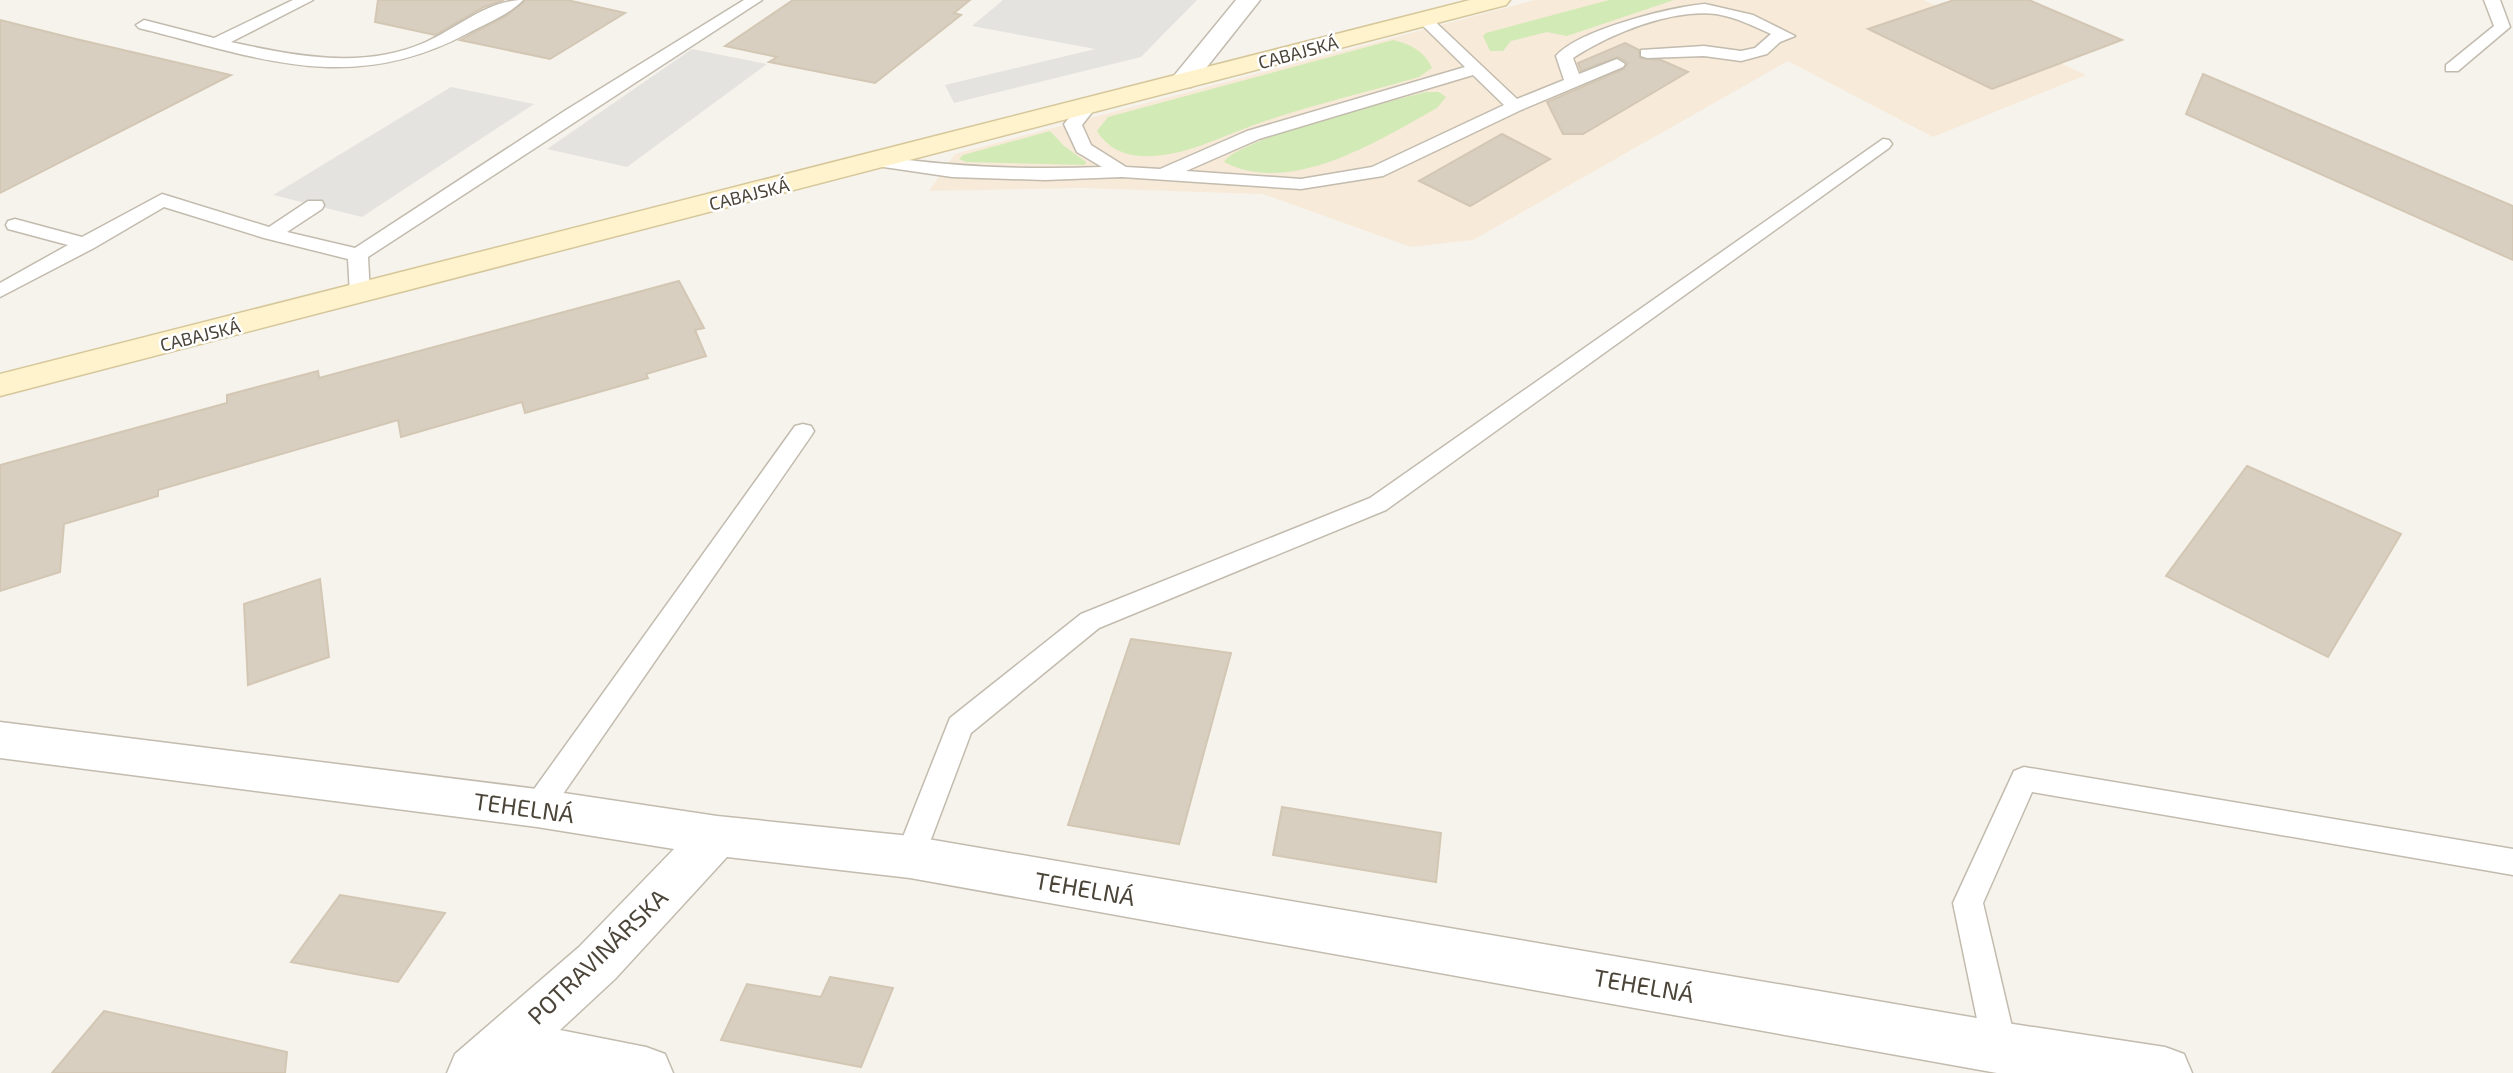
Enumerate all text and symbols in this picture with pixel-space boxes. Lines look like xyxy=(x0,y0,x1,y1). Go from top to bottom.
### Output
street label: CABAJSKÁ xyxy=(1256,31,1341,73)
street label: CABAJSKÁ xyxy=(707,173,792,215)
street label: CABAJSKÁ xyxy=(158,314,243,356)
street label: TEHELNÁ xyxy=(472,786,576,828)
street label: TEHELNÁ xyxy=(1033,865,1137,911)
street label: POTRAVINÁRSKA xyxy=(521,882,673,1030)
street label: TEHELNÁ xyxy=(1592,962,1696,1008)

